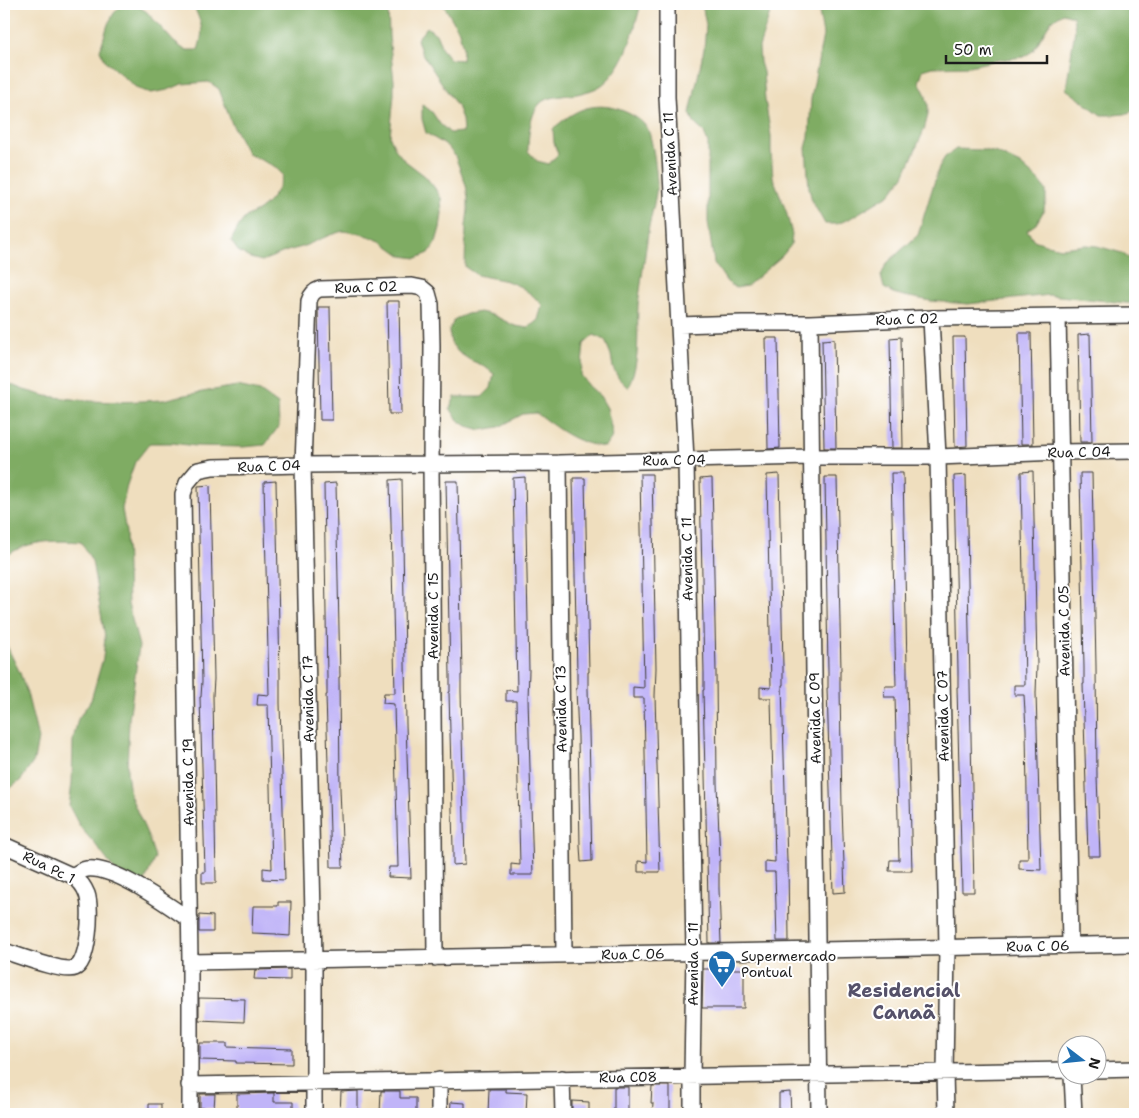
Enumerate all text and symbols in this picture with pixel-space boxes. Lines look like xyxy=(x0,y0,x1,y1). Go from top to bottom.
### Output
scale bar xyxy=(946,32,1048,64)
text: 50 m xyxy=(954,40,992,60)
street label: Avenida C 11 xyxy=(659,112,681,196)
street label: Rua C 02 xyxy=(334,277,398,297)
street label: Rua C 02 xyxy=(875,309,939,329)
street label: Rua C 04 xyxy=(1047,442,1111,462)
street label: Rua C 04 xyxy=(642,450,706,470)
street label: Rua C 04 xyxy=(237,456,301,476)
street label: Avenida C 11 xyxy=(677,517,697,601)
street label: Avenida C 15 xyxy=(424,572,442,660)
street label: Avenida C 05 xyxy=(1054,585,1074,677)
street label: Avenida C 17 xyxy=(298,655,318,743)
street label: Avenida C 13 xyxy=(551,665,571,753)
street label: Avenida C 07 xyxy=(933,670,953,762)
street label: Avenida C 09 xyxy=(805,672,825,764)
street label: Avenida C 19 xyxy=(178,738,198,826)
street label: Rua Pc 1 xyxy=(20,847,78,887)
street label: Avenida C 11 xyxy=(684,922,702,1006)
street label: Rua C 06 xyxy=(1006,936,1070,956)
street label: Rua C 06 xyxy=(601,944,665,964)
place label: Supermercado Pontual xyxy=(741,947,836,981)
supermarket icon: Supermercado Pontual xyxy=(707,949,737,988)
district label: Residencial Canaã xyxy=(848,978,961,1025)
north arrow xyxy=(1056,1036,1106,1086)
text: N xyxy=(1084,1056,1105,1071)
street label: Rua C08 xyxy=(599,1067,657,1087)

